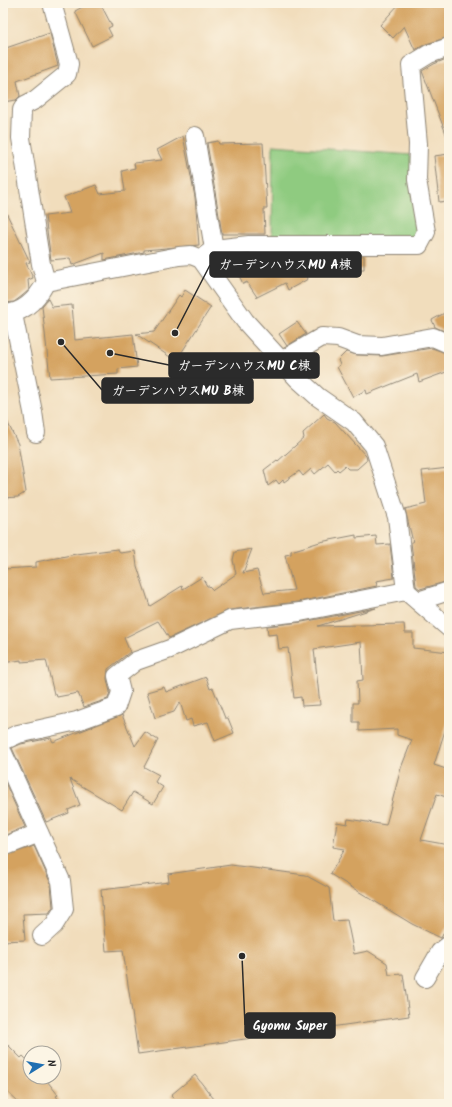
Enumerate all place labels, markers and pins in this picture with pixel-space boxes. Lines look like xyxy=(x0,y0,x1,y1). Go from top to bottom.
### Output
callout: ガーデンハウスMU A棟 xyxy=(210,252,361,277)
callout: ガーデンハウスMU C棟 xyxy=(169,353,319,378)
callout: ガーデンハウスMU B棟 xyxy=(102,378,253,403)
callout: Gyomu Super xyxy=(245,1013,335,1038)

